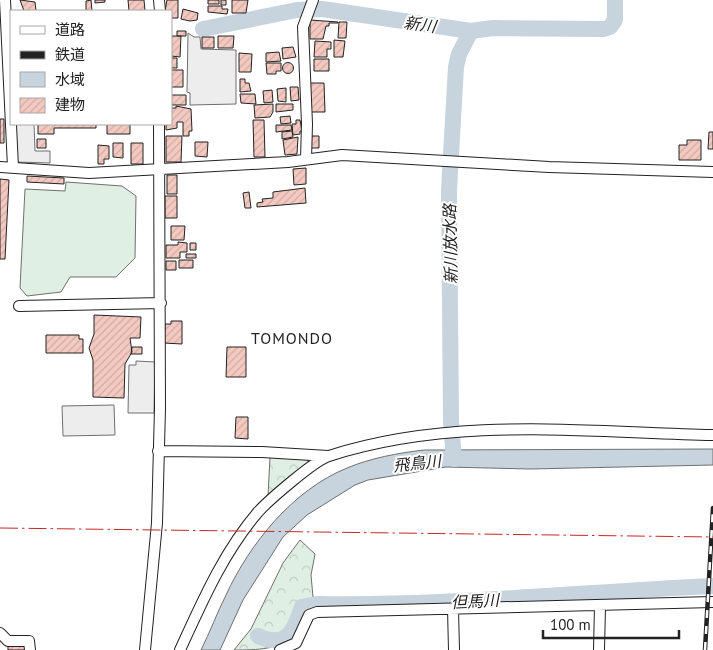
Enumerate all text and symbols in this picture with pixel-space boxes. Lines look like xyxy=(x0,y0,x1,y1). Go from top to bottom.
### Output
legend xyxy=(10,10,172,125)
water label: 新川 xyxy=(403,12,439,36)
text: 道路 xyxy=(55,20,85,39)
text: 鉄道 xyxy=(55,45,85,64)
text: 水域 xyxy=(55,70,85,89)
text: 建物 xyxy=(55,95,85,114)
water label: 新川放水路 xyxy=(439,202,461,284)
district label: TOMONDO xyxy=(251,328,333,348)
water label: 飛鳥川 xyxy=(392,450,444,475)
water label: 但馬川 xyxy=(451,590,501,612)
scale bar xyxy=(543,608,679,640)
text: 100 m xyxy=(550,615,591,634)

